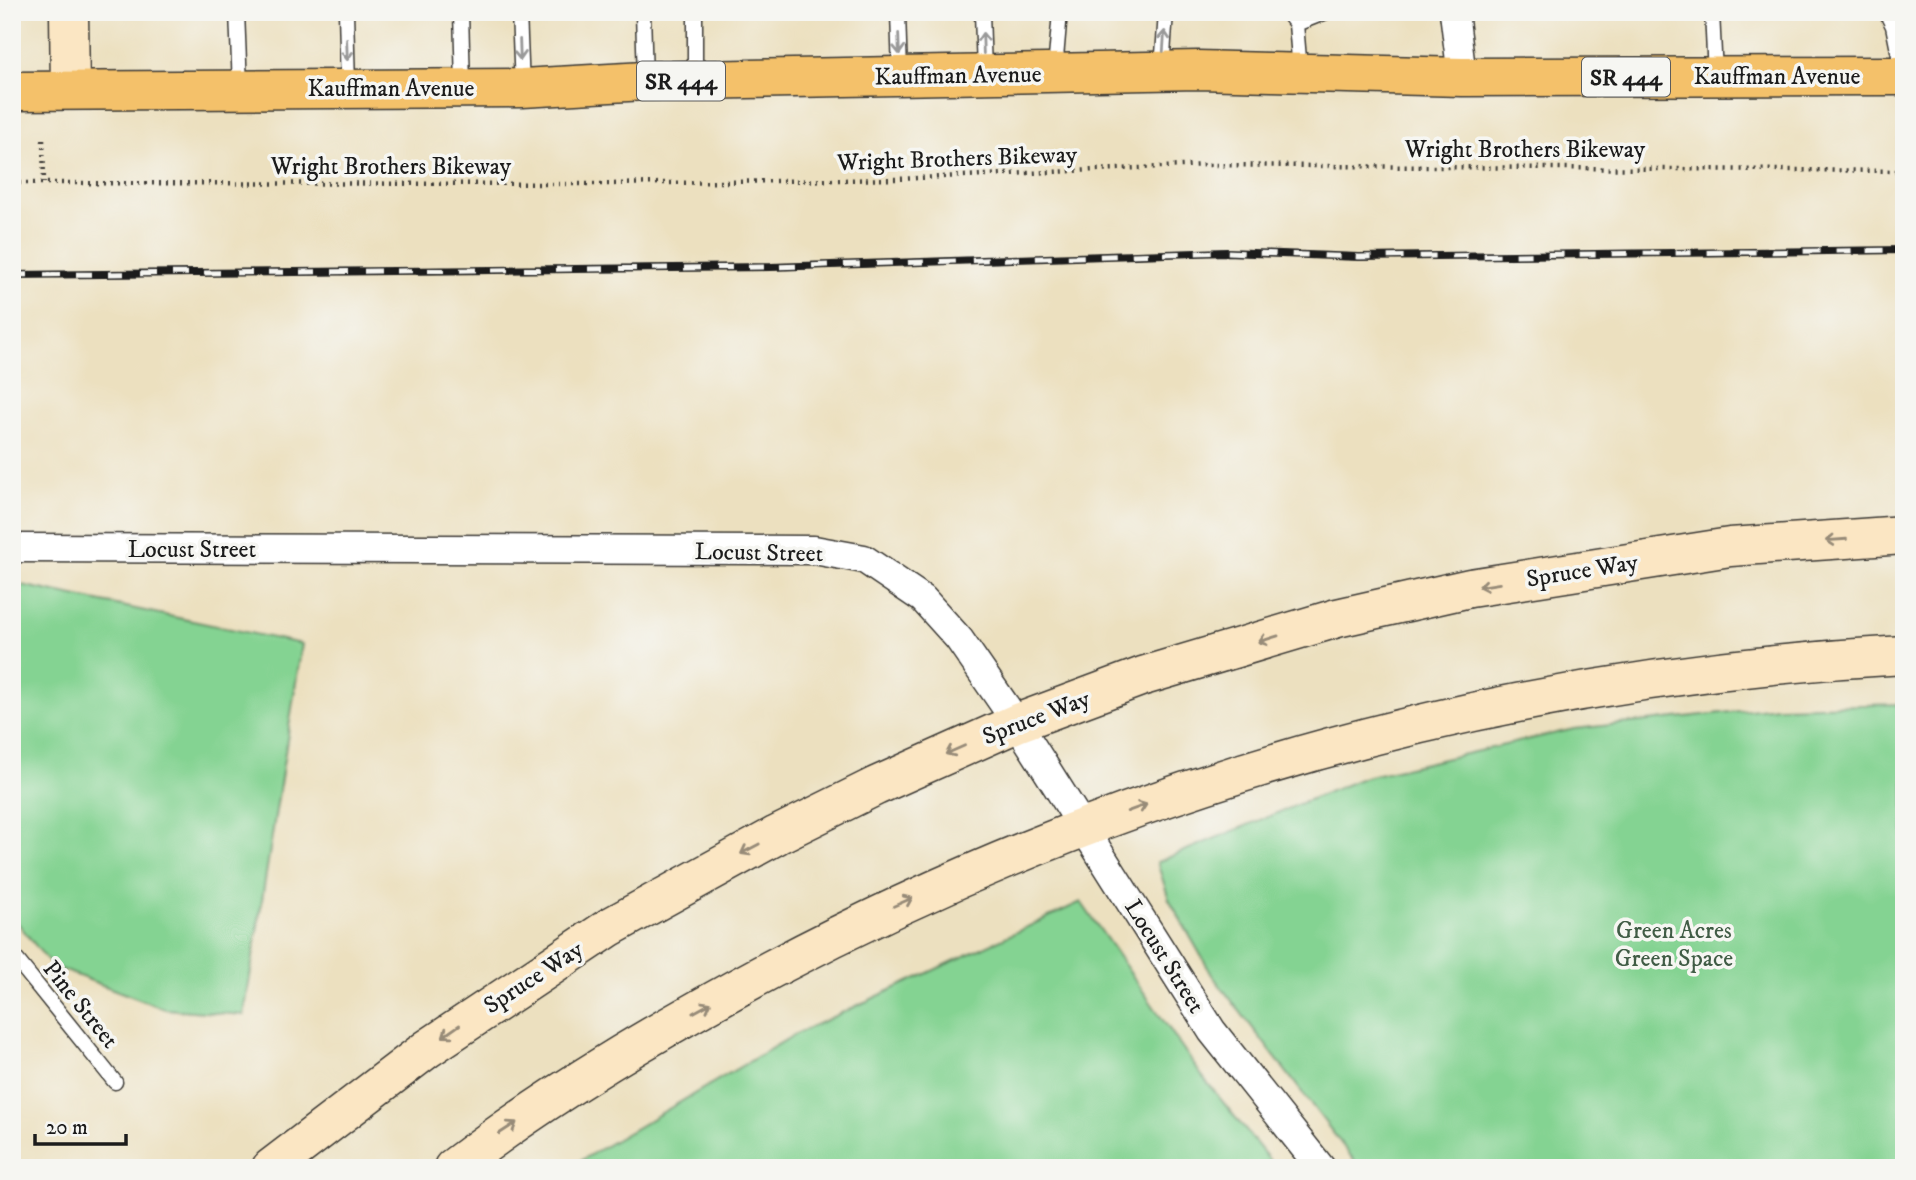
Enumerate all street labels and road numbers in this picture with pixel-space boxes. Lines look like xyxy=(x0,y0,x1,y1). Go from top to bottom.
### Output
road number: SR 444 xyxy=(1582,58,1670,96)
street label: Kauffman Avenue xyxy=(874,60,1042,92)
road number: SR 444 xyxy=(637,61,725,100)
street label: Kauffman Avenue xyxy=(1693,62,1861,92)
street label: Kauffman Avenue xyxy=(307,74,475,104)
street label: Wright Brothers Bikeway xyxy=(1404,135,1646,165)
street label: Wright Brothers Bikeway xyxy=(835,140,1078,178)
street label: Wright Brothers Bikeway xyxy=(270,152,512,182)
street label: Locust Street xyxy=(128,535,257,565)
street label: Locust Street xyxy=(694,537,824,569)
street label: Spruce Way xyxy=(1524,547,1641,595)
street label: Spruce Way xyxy=(978,684,1095,752)
street label: Locust Street xyxy=(1117,894,1211,1019)
street label: Spruce Way xyxy=(478,934,589,1021)
street label: Pine Street xyxy=(36,955,125,1055)

